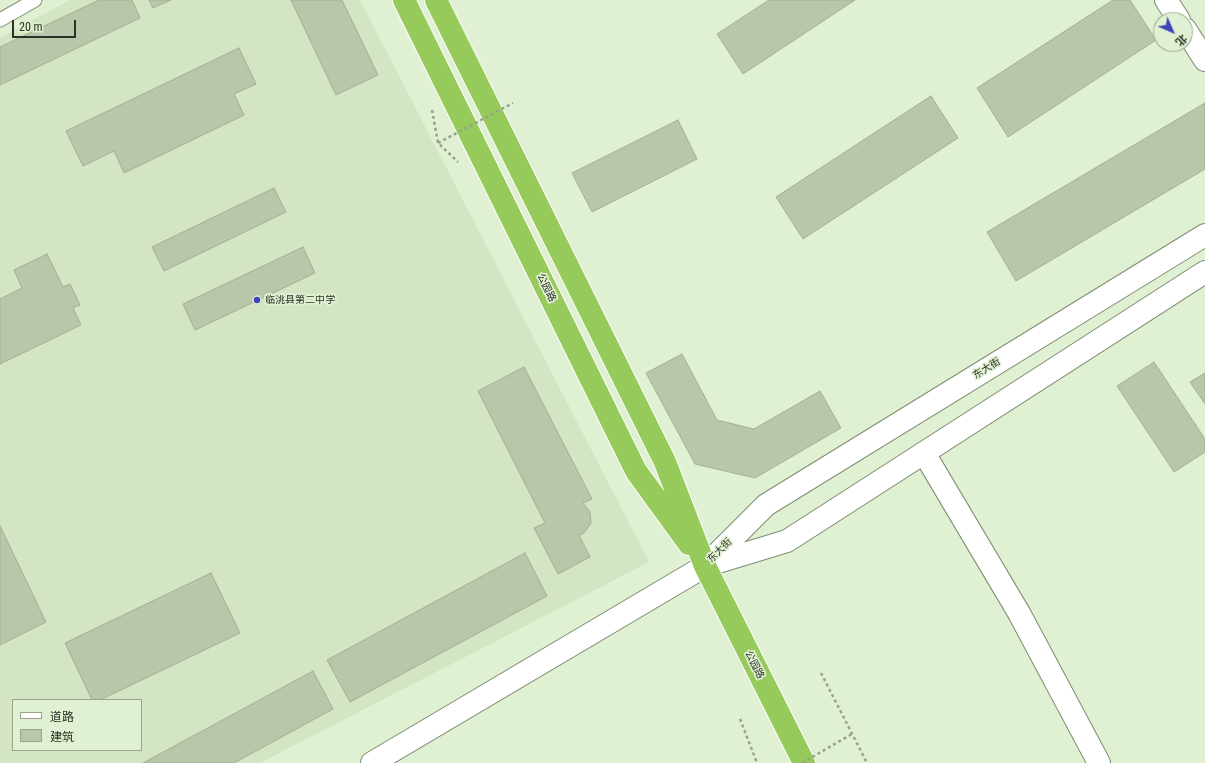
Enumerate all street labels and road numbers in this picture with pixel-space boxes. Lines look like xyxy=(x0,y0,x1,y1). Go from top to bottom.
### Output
street label: 公园路 xyxy=(534,272,558,304)
street label: 东大街 xyxy=(971,356,1003,382)
street label: 东大街 xyxy=(705,536,735,566)
street label: 公园路 xyxy=(742,649,766,681)

